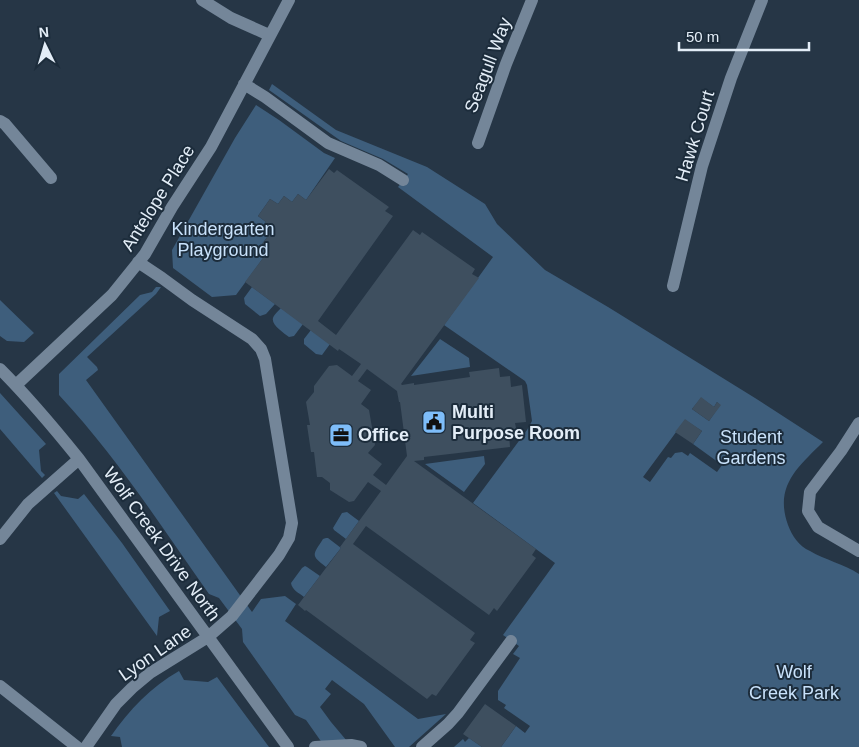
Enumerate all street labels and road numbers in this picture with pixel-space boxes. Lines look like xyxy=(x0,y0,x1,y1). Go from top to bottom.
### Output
street label: Seagull Way xyxy=(461,15,515,115)
street label: Hawk Court xyxy=(672,88,718,184)
street label: Antelope Place xyxy=(117,141,199,255)
street label: Wolf Creek Drive North xyxy=(100,463,224,625)
street label: Lyon Lane xyxy=(115,621,195,685)

